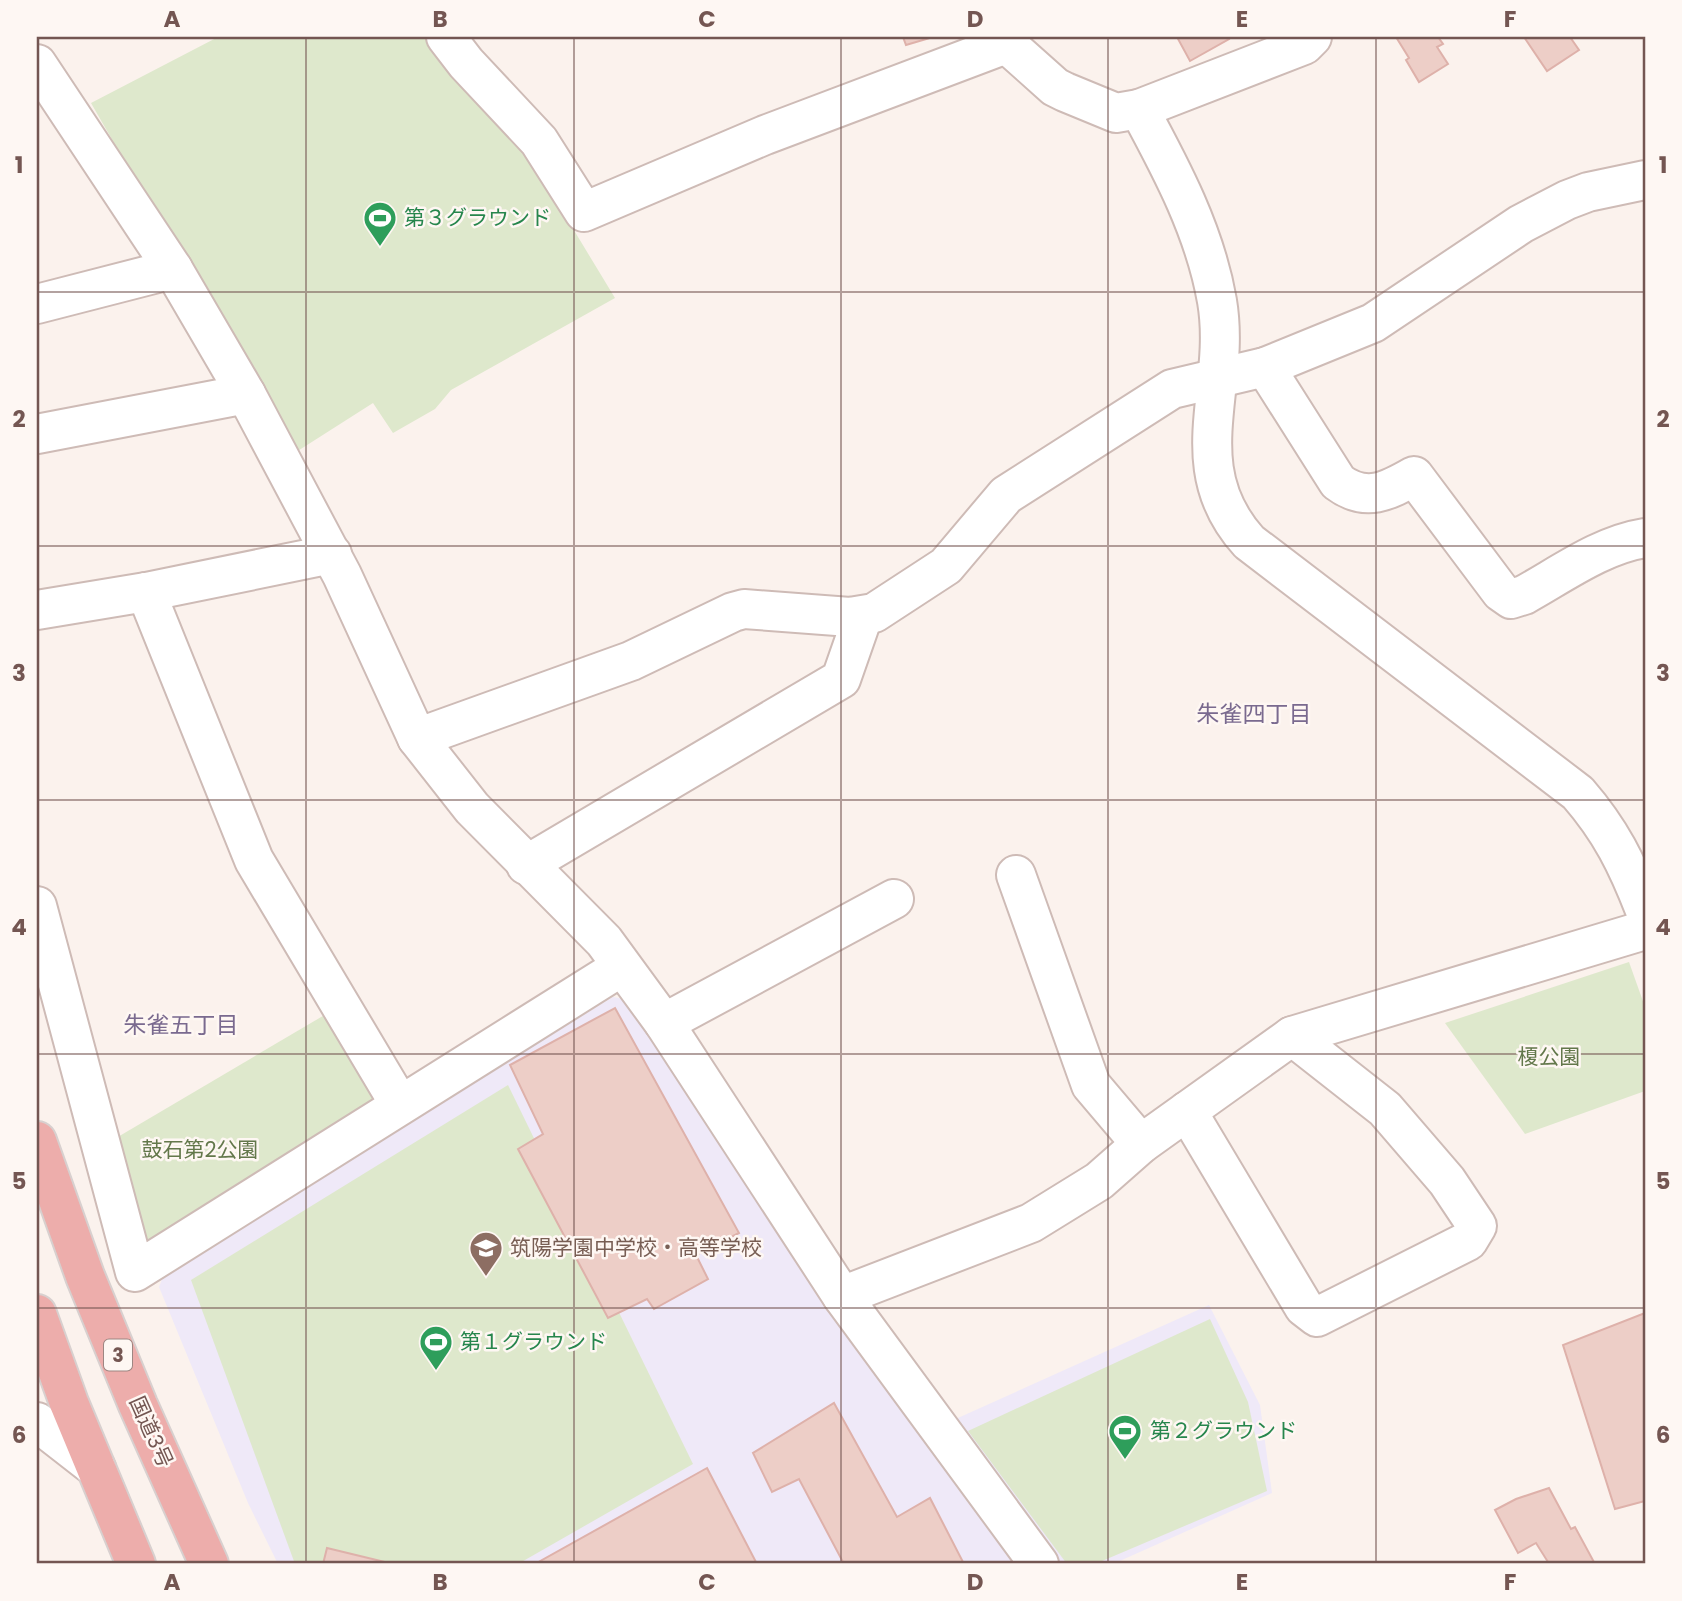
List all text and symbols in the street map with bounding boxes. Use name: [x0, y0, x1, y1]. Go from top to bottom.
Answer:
text: A: [164, 3, 181, 35]
text: B: [432, 3, 448, 35]
text: C: [698, 3, 716, 35]
text: D: [967, 3, 983, 35]
text: E: [1236, 3, 1248, 35]
text: F: [1504, 3, 1516, 35]
text: 1: [15, 149, 23, 181]
text: 1: [1659, 149, 1667, 181]
sports icon: 第３グラウンド: [361, 199, 399, 248]
place label: 第３グラウンド: [404, 203, 551, 232]
text: 2: [12, 403, 26, 435]
text: 2: [1656, 403, 1670, 435]
text: 3: [12, 657, 26, 689]
text: 3: [1656, 657, 1670, 689]
district label: 朱雀四丁目: [1197, 698, 1312, 730]
text: 4: [11, 911, 27, 943]
text: 4: [1655, 911, 1671, 943]
district label: 朱雀五丁目: [124, 1009, 239, 1041]
park label: 榎公園: [1518, 1042, 1581, 1071]
park label: 鼓石第2公園: [141, 1135, 259, 1164]
text: 5: [12, 1165, 26, 1197]
text: 5: [1656, 1165, 1670, 1197]
school or university icon: 筑陽学園中学校・高等学校: [467, 1229, 505, 1278]
place label: 筑陽学園中学校・高等学校: [510, 1233, 762, 1262]
sports icon: 第１グラウンド: [417, 1323, 455, 1372]
place label: 第１グラウンド: [460, 1327, 607, 1356]
road number: 3: [104, 1340, 132, 1371]
street label: 国道3号: [123, 1391, 180, 1472]
sports icon: 第２グラウンド: [1106, 1412, 1144, 1461]
place label: 第２グラウンド: [1150, 1416, 1297, 1445]
text: 6: [12, 1419, 26, 1451]
text: 6: [1656, 1419, 1670, 1451]
text: A: [164, 1566, 181, 1598]
text: B: [432, 1566, 448, 1598]
text: C: [698, 1566, 716, 1598]
text: D: [967, 1566, 983, 1598]
text: E: [1236, 1566, 1248, 1598]
text: F: [1504, 1566, 1516, 1598]

